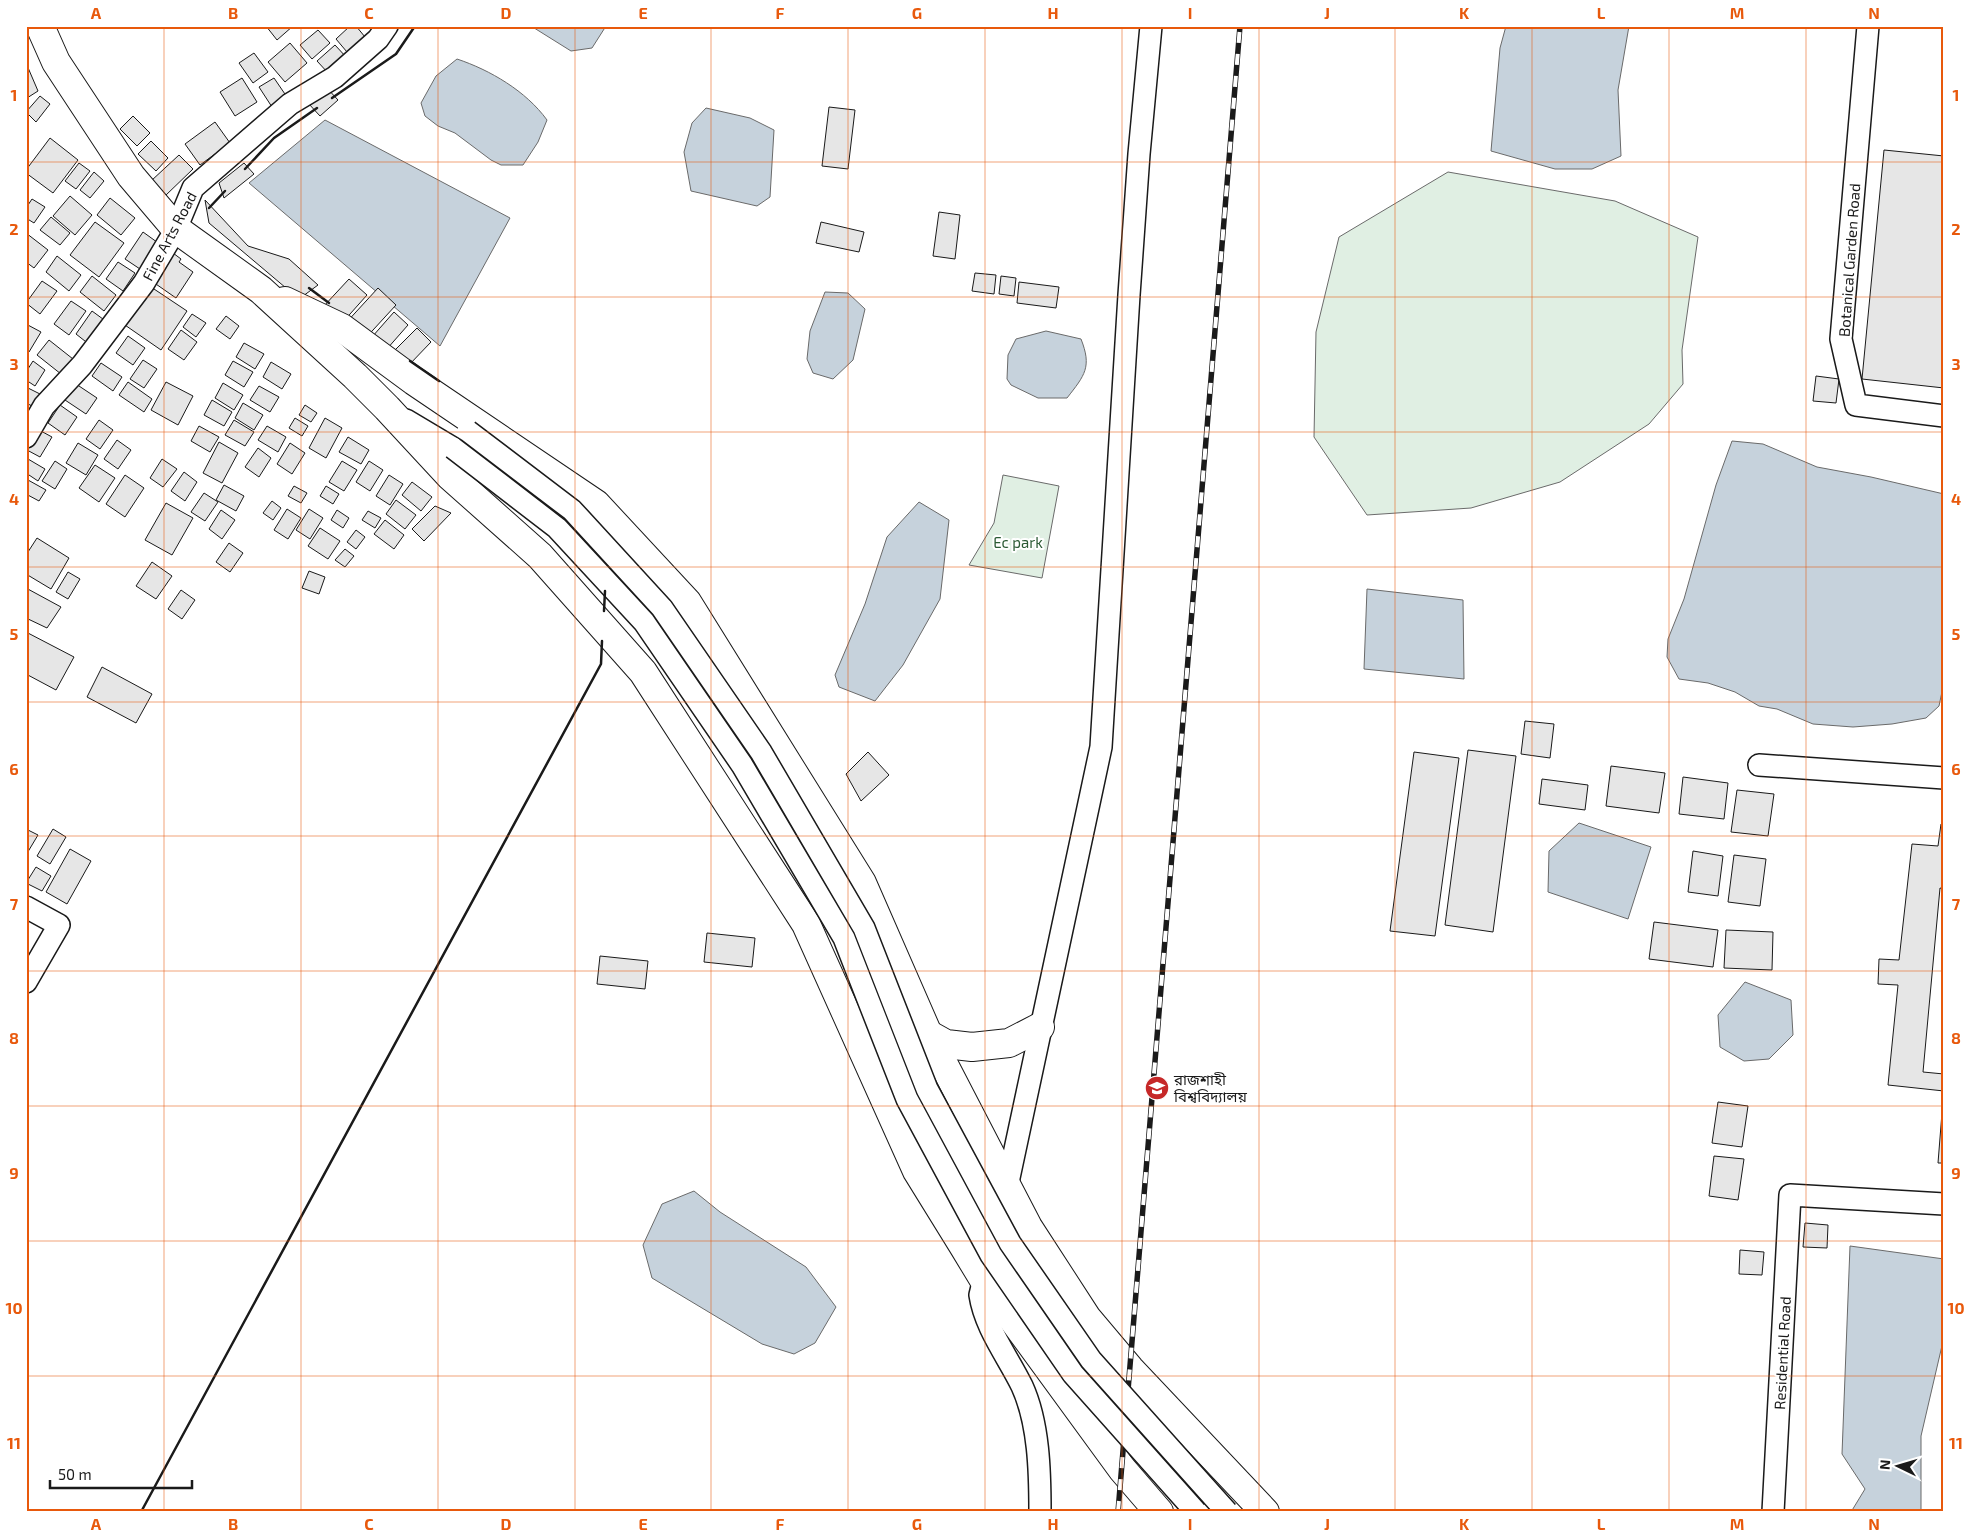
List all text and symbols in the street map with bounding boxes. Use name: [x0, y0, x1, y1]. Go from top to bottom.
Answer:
text: A: [91, 3, 102, 22]
text: B: [228, 3, 238, 22]
text: C: [364, 3, 374, 22]
text: D: [501, 3, 512, 22]
text: E: [638, 3, 648, 22]
text: F: [776, 3, 785, 22]
text: G: [912, 3, 922, 22]
text: H: [1047, 3, 1059, 22]
text: I: [1188, 3, 1192, 22]
text: J: [1324, 3, 1330, 22]
text: K: [1459, 3, 1470, 22]
text: L: [1597, 3, 1606, 22]
text: M: [1730, 3, 1744, 22]
text: N: [1868, 3, 1880, 22]
text: 1: [11, 85, 17, 104]
text: 1: [1953, 85, 1959, 104]
street label: Botanical Garden Road: [1835, 183, 1863, 337]
street label: Fine Arts Road: [138, 188, 200, 284]
text: 2: [9, 219, 19, 238]
text: 2: [1951, 219, 1961, 238]
text: 3: [9, 354, 19, 373]
text: 3: [1951, 354, 1961, 373]
text: 4: [9, 489, 19, 508]
text: 4: [1951, 489, 1961, 508]
park label: Ec park: [993, 533, 1043, 551]
text: 5: [10, 624, 19, 643]
text: 5: [1952, 624, 1961, 643]
text: 6: [9, 759, 19, 778]
text: 6: [1951, 759, 1961, 778]
text: 7: [10, 894, 19, 913]
text: 7: [1952, 894, 1961, 913]
text: 8: [9, 1028, 19, 1047]
text: 8: [1951, 1028, 1961, 1047]
place label: রাজশাহী বিশ্ববিদ্যালয়: [1173, 1070, 1247, 1105]
school or university icon: রাজশাহী বিশ্ববিদ্যালয়: [1144, 1075, 1170, 1101]
text: 9: [9, 1163, 19, 1182]
text: 9: [1951, 1163, 1961, 1182]
street label: Residential Road: [1770, 1296, 1794, 1410]
text: 10: [5, 1298, 23, 1317]
text: 10: [1947, 1298, 1965, 1317]
text: 11: [7, 1433, 21, 1452]
text: 11: [1949, 1433, 1963, 1452]
north arrow: [1872, 1440, 1922, 1490]
scale bar: [50, 1458, 192, 1490]
text: N: [1876, 1459, 1893, 1471]
text: 50 m: [58, 1465, 92, 1483]
text: A: [91, 1514, 102, 1533]
text: B: [228, 1514, 238, 1533]
text: C: [364, 1514, 374, 1533]
text: D: [501, 1514, 512, 1533]
text: E: [638, 1514, 648, 1533]
text: F: [776, 1514, 785, 1533]
text: G: [912, 1514, 922, 1533]
text: H: [1047, 1514, 1059, 1533]
text: I: [1188, 1514, 1192, 1533]
text: J: [1324, 1514, 1330, 1533]
text: K: [1459, 1514, 1470, 1533]
text: L: [1597, 1514, 1606, 1533]
text: M: [1730, 1514, 1744, 1533]
text: N: [1868, 1514, 1880, 1533]

